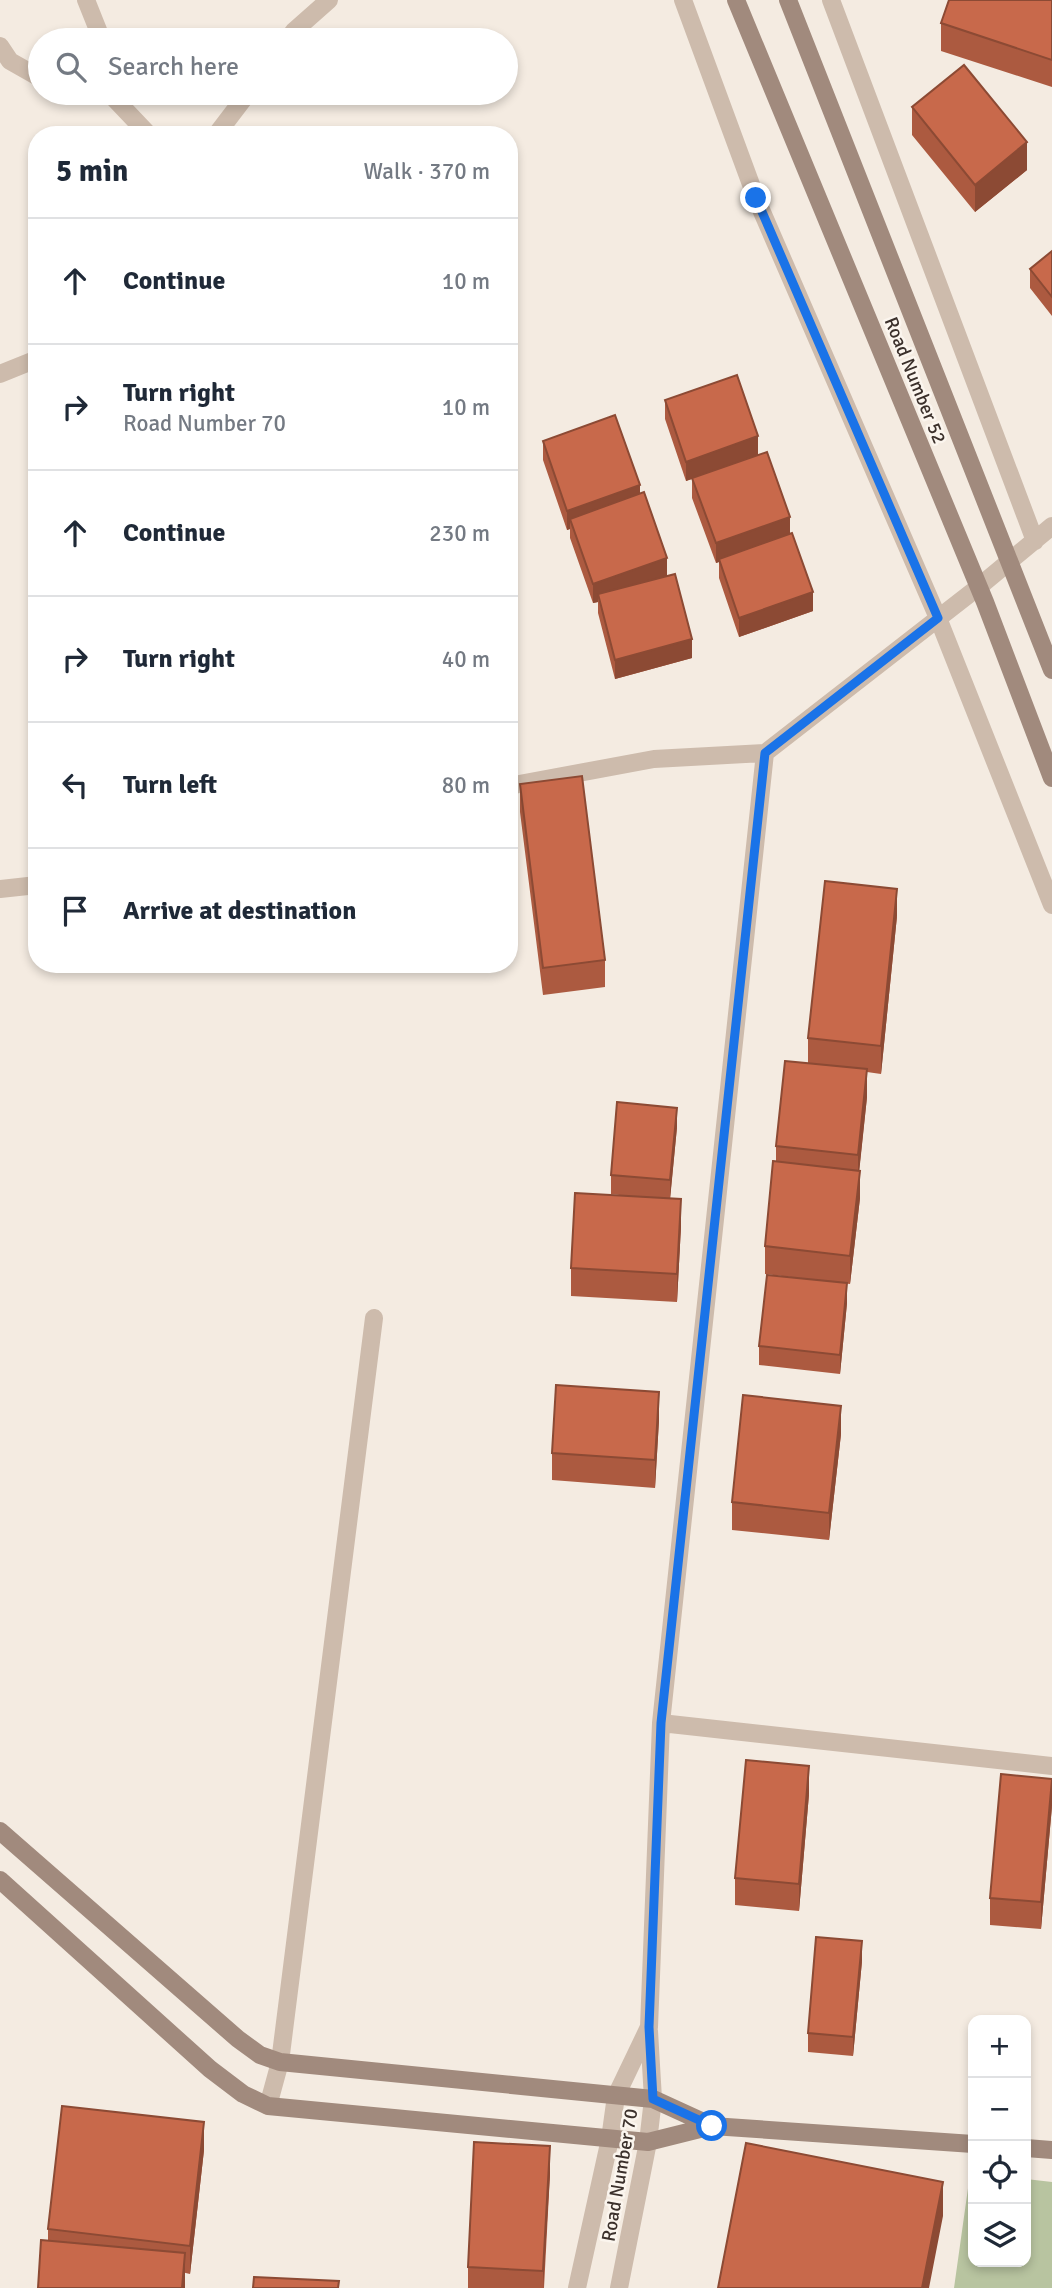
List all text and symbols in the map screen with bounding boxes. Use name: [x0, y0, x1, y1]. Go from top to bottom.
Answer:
search box: [28, 28, 518, 105]
icon: search: [52, 48, 90, 86]
text: Search here: [108, 51, 239, 83]
text: 5 min: [56, 153, 128, 190]
text: Walk · 370 m: [364, 157, 490, 186]
route end: [740, 182, 771, 213]
icon: ahead: [56, 262, 94, 300]
text: Continue: [123, 265, 225, 297]
text: 10 m: [442, 267, 490, 296]
street label: Road Number 52: [879, 314, 951, 447]
text: Turn right: [123, 377, 235, 409]
icon: right: [56, 388, 94, 426]
text: 10 m: [442, 393, 490, 422]
text: Road Number 70: [123, 409, 286, 438]
icon: ahead: [56, 514, 94, 552]
text: Continue: [123, 517, 225, 549]
text: 230 m: [429, 519, 490, 548]
icon: right: [56, 640, 94, 678]
text: Turn right: [123, 643, 235, 675]
text: 40 m: [442, 645, 490, 674]
icon: left: [56, 766, 94, 804]
text: Turn left: [123, 769, 217, 801]
text: 80 m: [442, 771, 490, 800]
icon: arrive: [56, 892, 94, 930]
text: Arrive at destination: [123, 895, 356, 927]
map controls: [968, 2015, 1031, 2267]
button: +: [968, 2015, 1031, 2078]
button: −: [968, 2078, 1031, 2141]
street label: Road Number 70: [596, 2107, 643, 2244]
route start: [696, 2110, 727, 2141]
button: locate: [968, 2141, 1031, 2204]
button: layers: [968, 2204, 1031, 2267]

